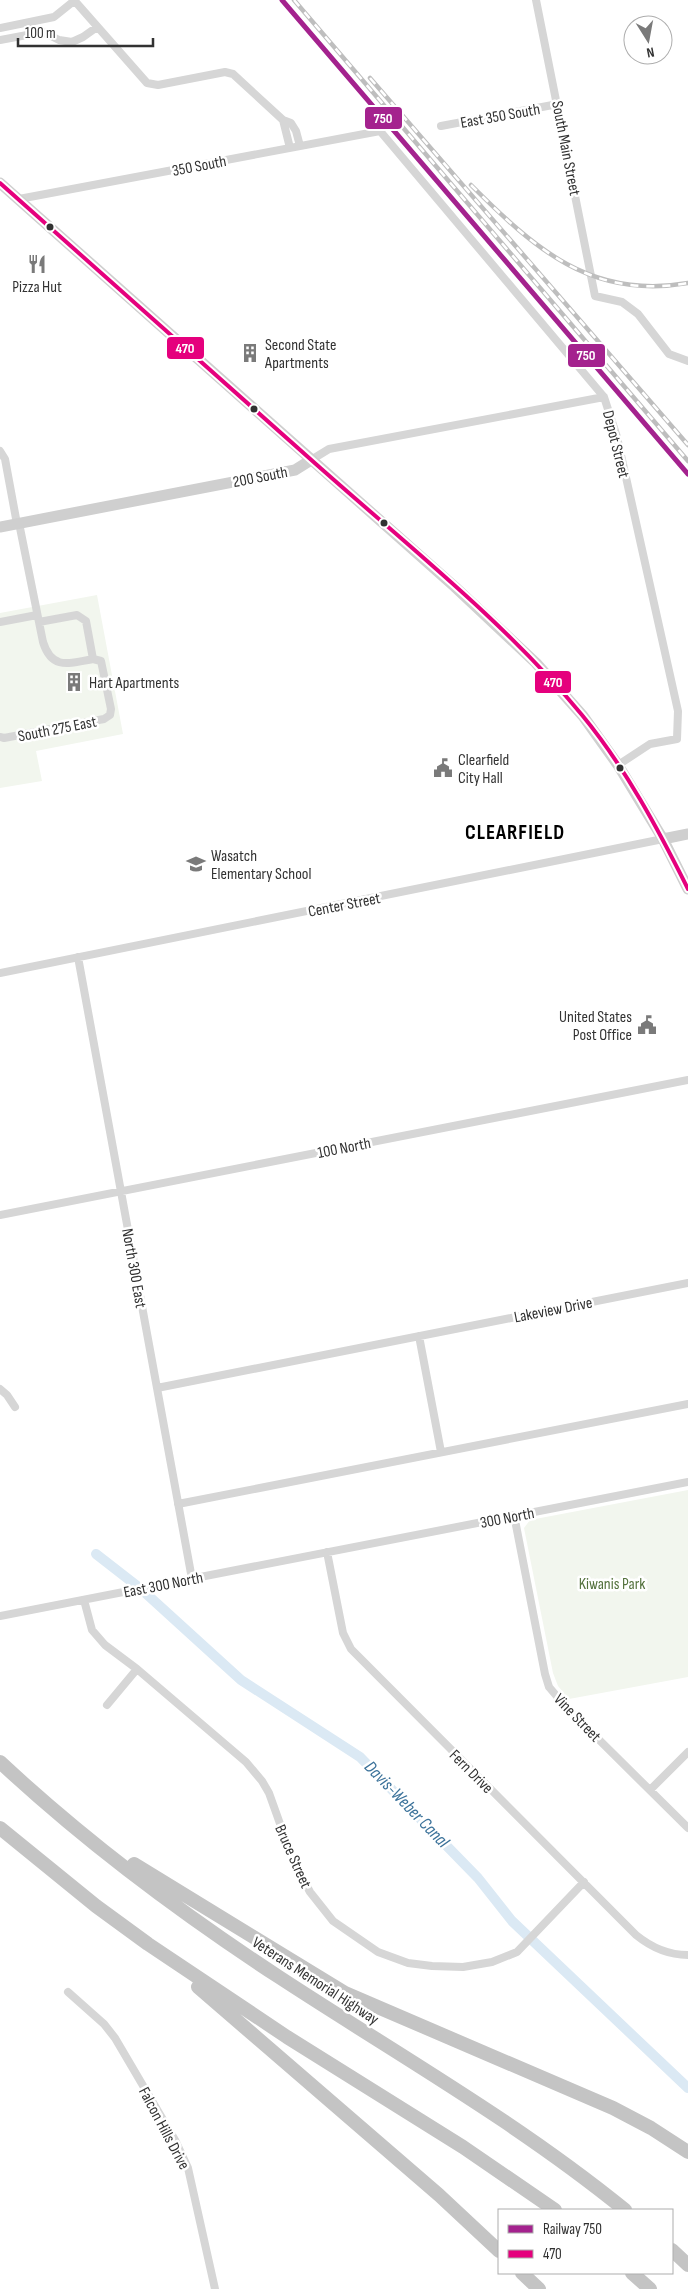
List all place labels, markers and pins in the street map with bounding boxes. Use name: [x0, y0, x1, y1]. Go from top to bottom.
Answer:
unlabelled marker: [45, 222, 55, 232]
restaurant icon: Pizza Hut: [26, 253, 48, 275]
place label: Pizza Hut: [12, 278, 62, 297]
place label: Second State Apartments: [264, 336, 336, 373]
building icon: Second State Apartments: [239, 342, 261, 364]
unlabelled marker: [249, 404, 259, 414]
unlabelled marker: [379, 518, 389, 528]
building icon: Hart Apartments: [63, 671, 85, 693]
place label: Hart Apartments: [89, 674, 180, 693]
place label: Clearfield City Hall: [458, 751, 509, 788]
public building icon: Clearfield City Hall: [432, 757, 454, 779]
unlabelled marker: [615, 763, 625, 773]
place label: Wasatch Elementary School: [211, 847, 311, 884]
school or university icon: Wasatch Elementary School: [185, 853, 207, 875]
place label: United States Post Office: [559, 1008, 632, 1045]
public building icon: United States Post Office: [636, 1014, 658, 1036]

